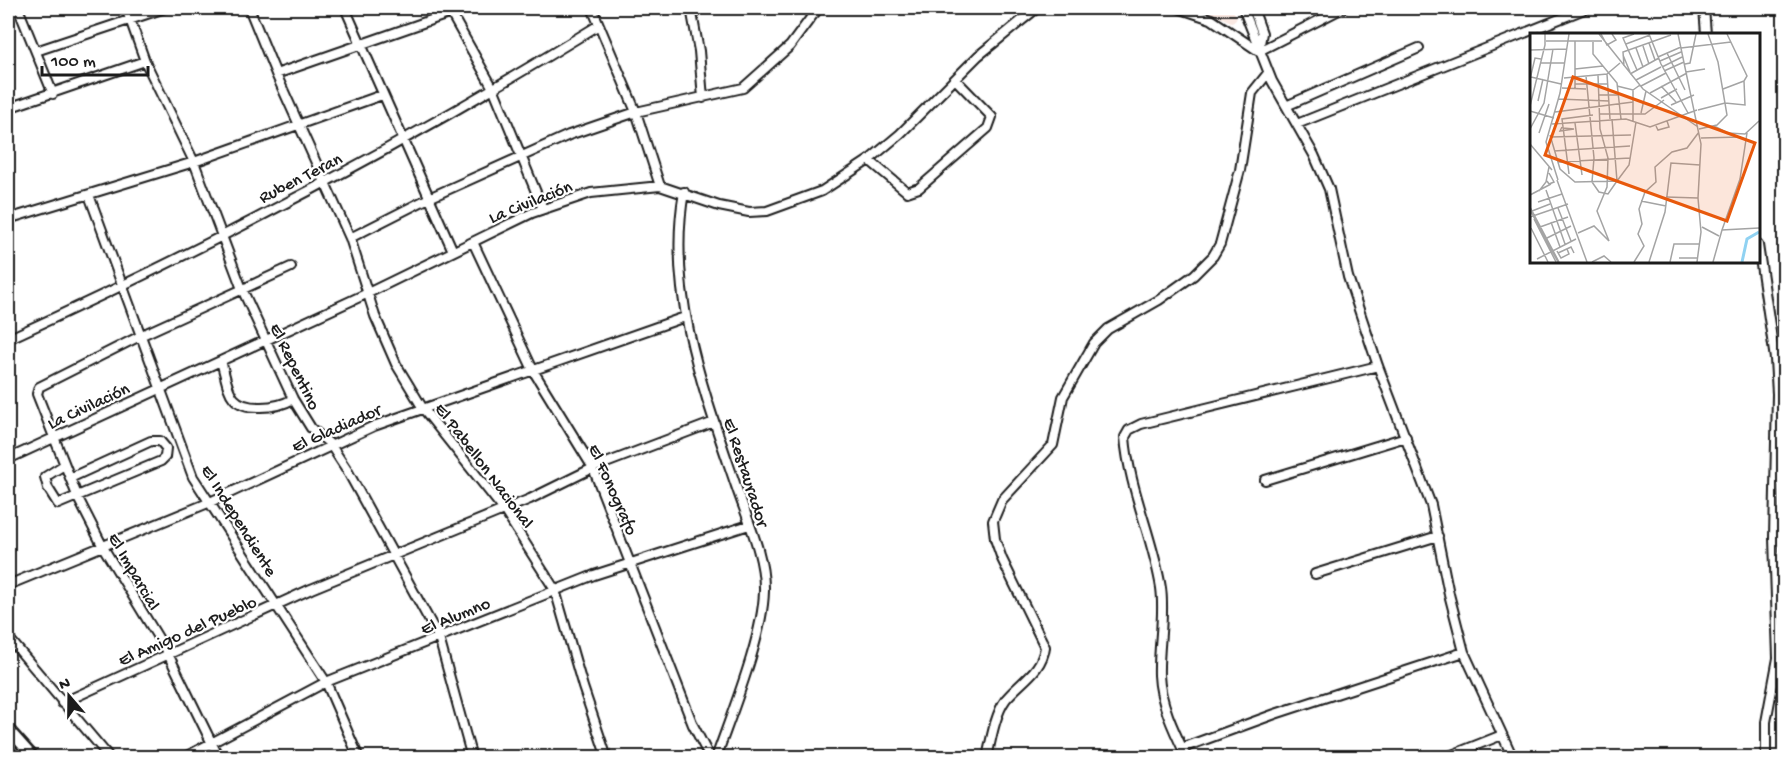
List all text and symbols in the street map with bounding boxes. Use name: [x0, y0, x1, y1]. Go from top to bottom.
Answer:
inset map: [1530, 33, 1759, 262]
scale bar: [42, 39, 148, 77]
text: 100 m: [50, 52, 96, 73]
street label: Ruben Teran: [256, 149, 347, 209]
street label: La Civilación: [486, 177, 576, 230]
street label: El Repentino: [264, 320, 324, 414]
street label: La Civilación: [45, 379, 134, 435]
street label: El Gladiador: [289, 400, 386, 458]
street label: El Pabellon Nacional: [429, 400, 537, 533]
street label: El Restaurador: [717, 416, 773, 531]
street label: El Fonografo: [582, 441, 641, 539]
street label: El Independiente: [195, 462, 281, 582]
street label: El Imparcial: [102, 530, 163, 615]
street label: El Amigo del Pueblo: [116, 592, 260, 672]
street label: El Alumno: [418, 594, 494, 641]
north arrow: [39, 666, 99, 726]
text: N: [57, 674, 74, 696]

